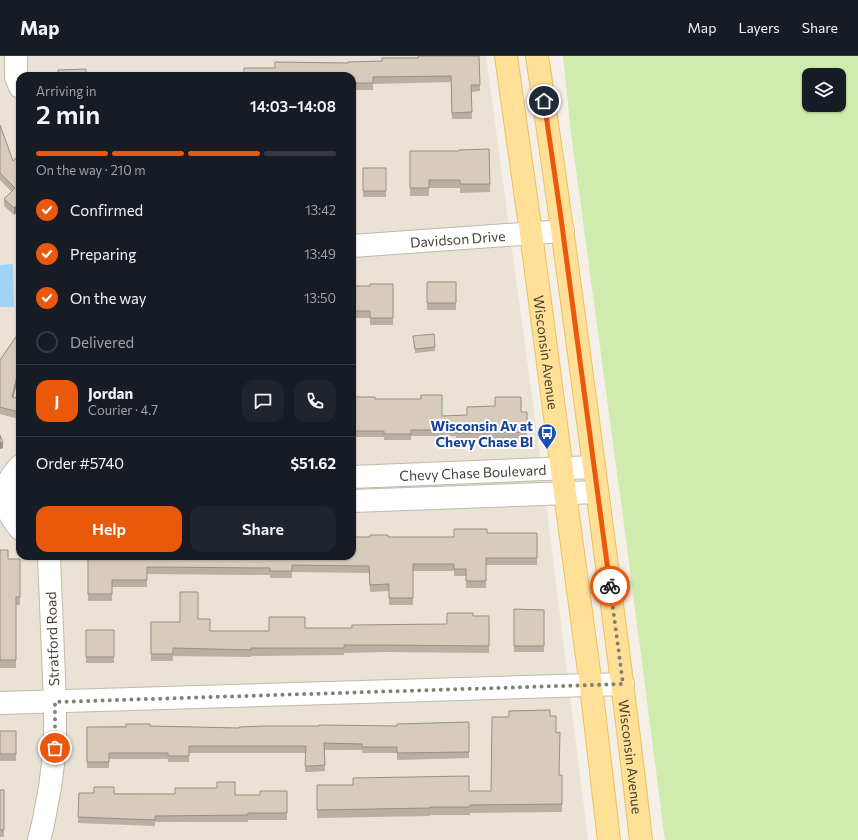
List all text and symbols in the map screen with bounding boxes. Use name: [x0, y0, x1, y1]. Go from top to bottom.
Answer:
text: Map: [20, 16, 59, 39]
text: Map: [688, 19, 716, 36]
text: Layers: [738, 19, 780, 36]
text: Share: [802, 19, 838, 36]
map controls: [802, 68, 846, 112]
button: layers: [802, 68, 846, 112]
text: Arriving in: [36, 83, 96, 99]
pin: [527, 84, 561, 118]
icon: home: [533, 90, 555, 112]
text: 14:03–14:08: [250, 97, 336, 115]
text: 2 min: [36, 98, 100, 129]
text: On the way · 210 m: [36, 162, 145, 178]
icon: check: [36, 199, 58, 221]
text: Confirmed: [70, 201, 143, 219]
text: 13:42: [305, 202, 336, 218]
street label: Davidson Drive: [409, 227, 506, 250]
icon: check: [36, 243, 58, 265]
text: Preparing: [70, 245, 136, 263]
text: 13:49: [304, 246, 336, 262]
icon: check: [36, 287, 58, 309]
text: On the way: [70, 289, 147, 307]
text: 13:50: [304, 290, 336, 306]
street label: Wisconsin Avenue: [531, 294, 562, 410]
text: Delivered: [70, 333, 134, 351]
button: chat: [242, 380, 284, 422]
button: phone: [294, 380, 336, 422]
text: Jordan: [88, 384, 133, 402]
text: J: [55, 392, 59, 410]
text: Courier · 4.7: [88, 402, 158, 418]
place label: Wisconsin Av at Chevy Chase Bl: [431, 417, 533, 450]
bus stop icon: Wisconsin Av at Chevy Chase Bl: [536, 422, 558, 450]
text: Order #5740: [36, 454, 124, 472]
text: $51.62: [290, 454, 336, 472]
street label: Chevy Chase Boulevard: [399, 460, 547, 484]
button: Help: [36, 506, 182, 552]
button: Share: [190, 506, 336, 552]
courier: [590, 566, 630, 606]
icon: bike: [599, 575, 621, 597]
street label: Stratford Road: [42, 591, 62, 687]
street label: Wisconsin Avenue: [616, 699, 646, 815]
pin: [38, 731, 72, 765]
icon: bag: [44, 737, 66, 759]

